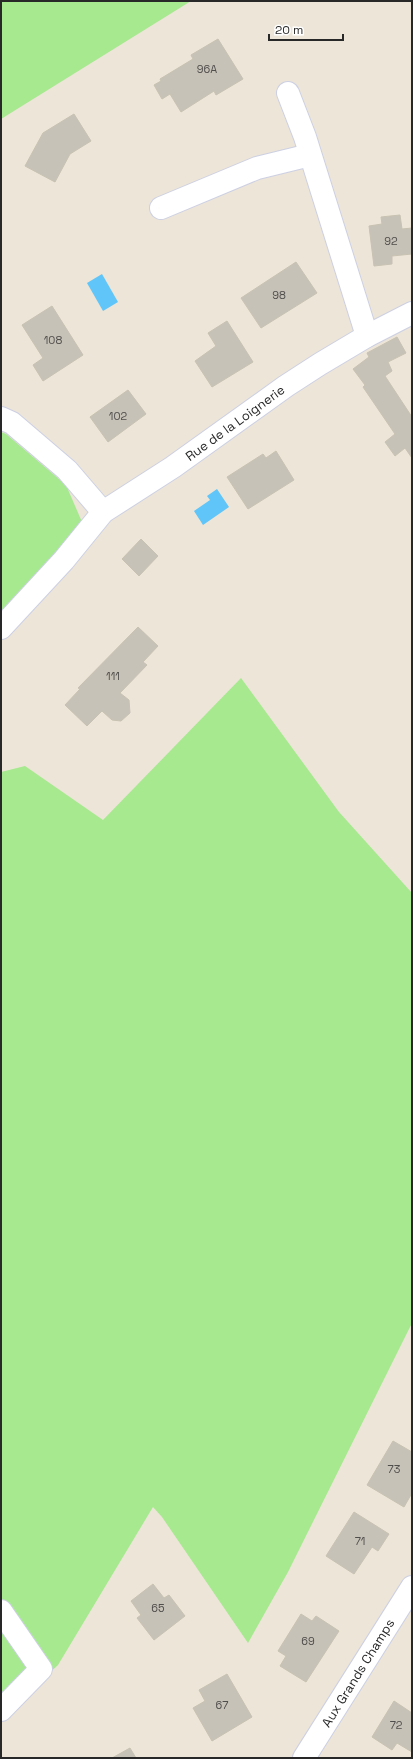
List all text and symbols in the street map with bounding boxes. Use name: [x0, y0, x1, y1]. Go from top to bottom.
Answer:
scale bar: [269, 16, 343, 42]
text: 20 m: [275, 22, 303, 38]
house number: 96A: [197, 62, 217, 76]
house number: 92: [384, 234, 398, 248]
house number: 98: [272, 288, 286, 302]
house number: 108: [44, 333, 62, 347]
street label: Rue de la Loignerie: [182, 381, 288, 465]
house number: 102: [109, 409, 128, 423]
house number: 111: [106, 669, 120, 683]
house number: 73: [388, 1462, 401, 1476]
house number: 71: [355, 1534, 365, 1548]
house number: 65: [151, 1601, 165, 1615]
street label: Aux Grands Champs: [318, 1616, 398, 1730]
house number: 69: [301, 1634, 315, 1648]
house number: 67: [216, 1698, 228, 1712]
house number: 72: [390, 1718, 403, 1732]

